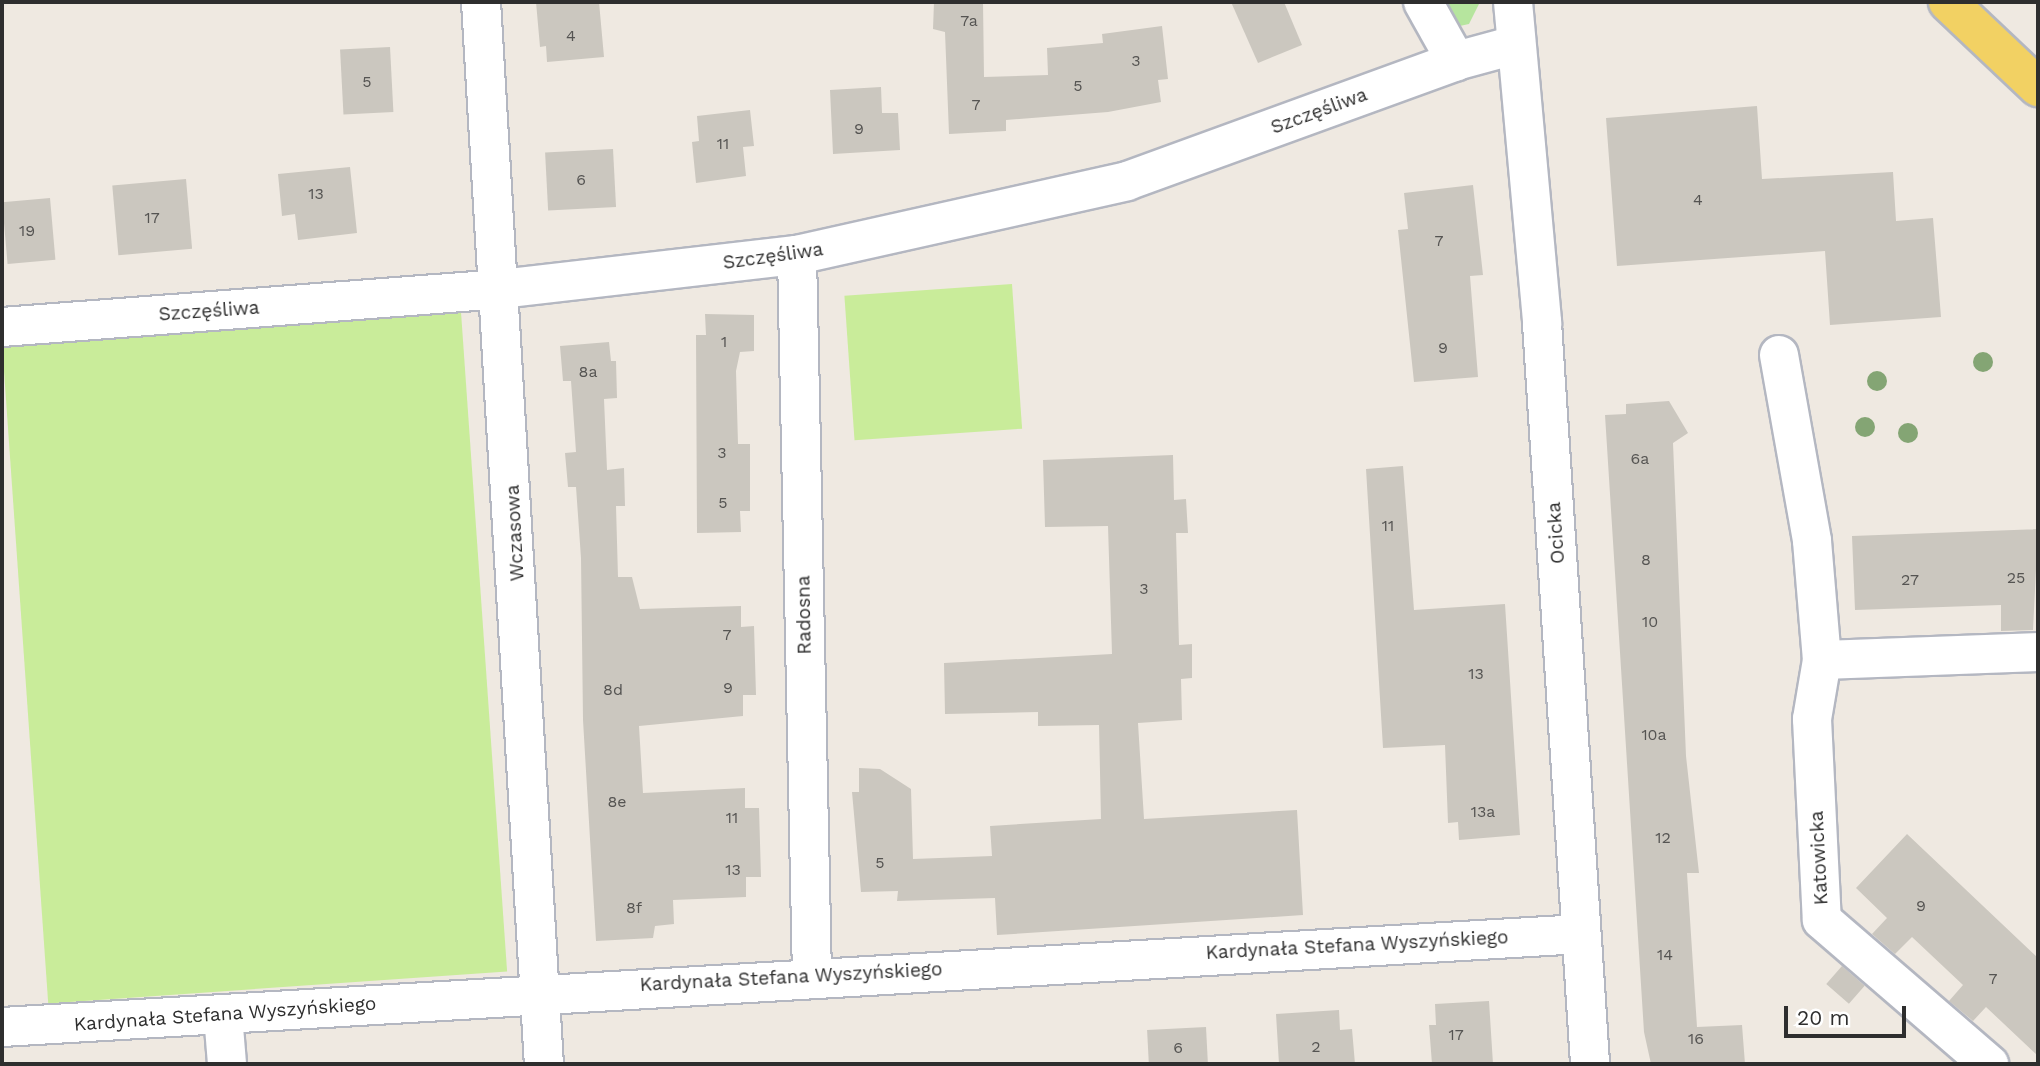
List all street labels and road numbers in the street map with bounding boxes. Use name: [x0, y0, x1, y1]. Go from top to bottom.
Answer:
street label: Szczęśliwa: [1268, 83, 1370, 139]
street label: Szczęśliwa: [721, 238, 825, 274]
street label: Szczęśliwa: [158, 296, 260, 326]
street label: Wczasowa: [501, 484, 529, 582]
street label: Ocicka: [1542, 501, 1570, 565]
street label: Radosna: [792, 575, 816, 655]
street label: Katowicka: [1805, 810, 1833, 906]
street label: Kardynała Stefana Wyszyńskiego: [1204, 926, 1510, 964]
street label: Kardynała Stefana Wyszyńskiego: [638, 958, 944, 996]
street label: Kardynała Stefana Wyszyńskiego: [72, 992, 378, 1036]

